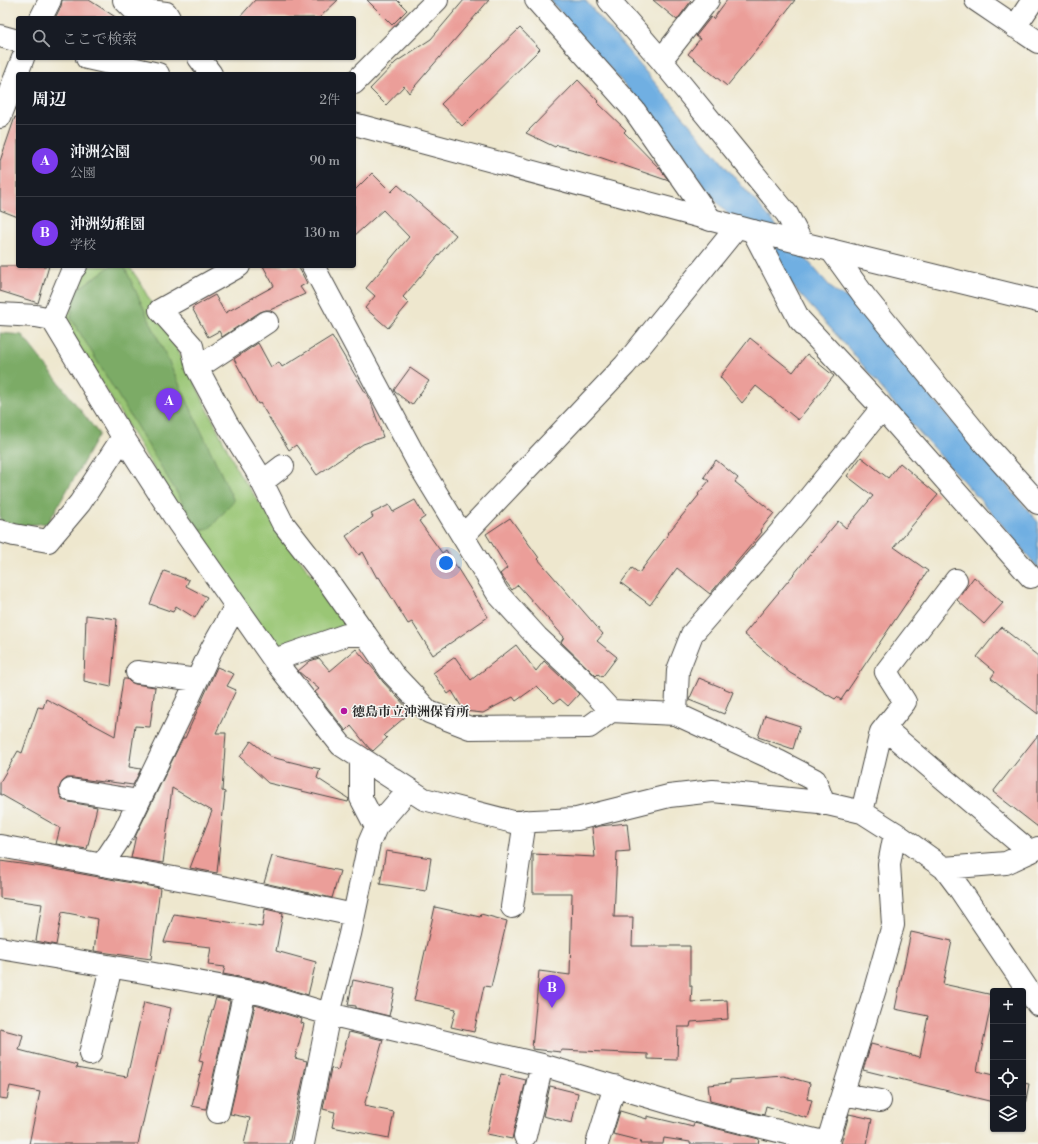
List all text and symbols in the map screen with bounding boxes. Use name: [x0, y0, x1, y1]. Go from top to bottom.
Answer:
search box: [16, 16, 356, 60]
icon: search: [30, 27, 52, 49]
text: ここで検索: [62, 30, 137, 49]
text: 周辺: [32, 89, 66, 111]
text: 2件: [320, 92, 340, 108]
text: 沖洲公園: [70, 143, 130, 162]
text: A: [40, 153, 50, 169]
text: 90 m: [309, 153, 340, 169]
text: 公園: [70, 165, 96, 181]
text: 沖洲幼稚園: [70, 215, 145, 234]
text: B: [40, 225, 50, 241]
text: 130 m: [305, 225, 340, 241]
text: 学校: [70, 237, 96, 253]
pin: A: [156, 388, 182, 421]
your location: [436, 553, 456, 573]
place label: 徳島市立沖洲保育所: [352, 704, 469, 720]
marker: 徳島市立沖洲保育所: [339, 706, 349, 716]
pin: B: [539, 975, 565, 1008]
map controls: [990, 988, 1026, 1132]
button: +: [990, 988, 1026, 1024]
button: −: [990, 1024, 1026, 1060]
button: locate: [990, 1060, 1026, 1096]
button: layers: [990, 1096, 1026, 1132]

